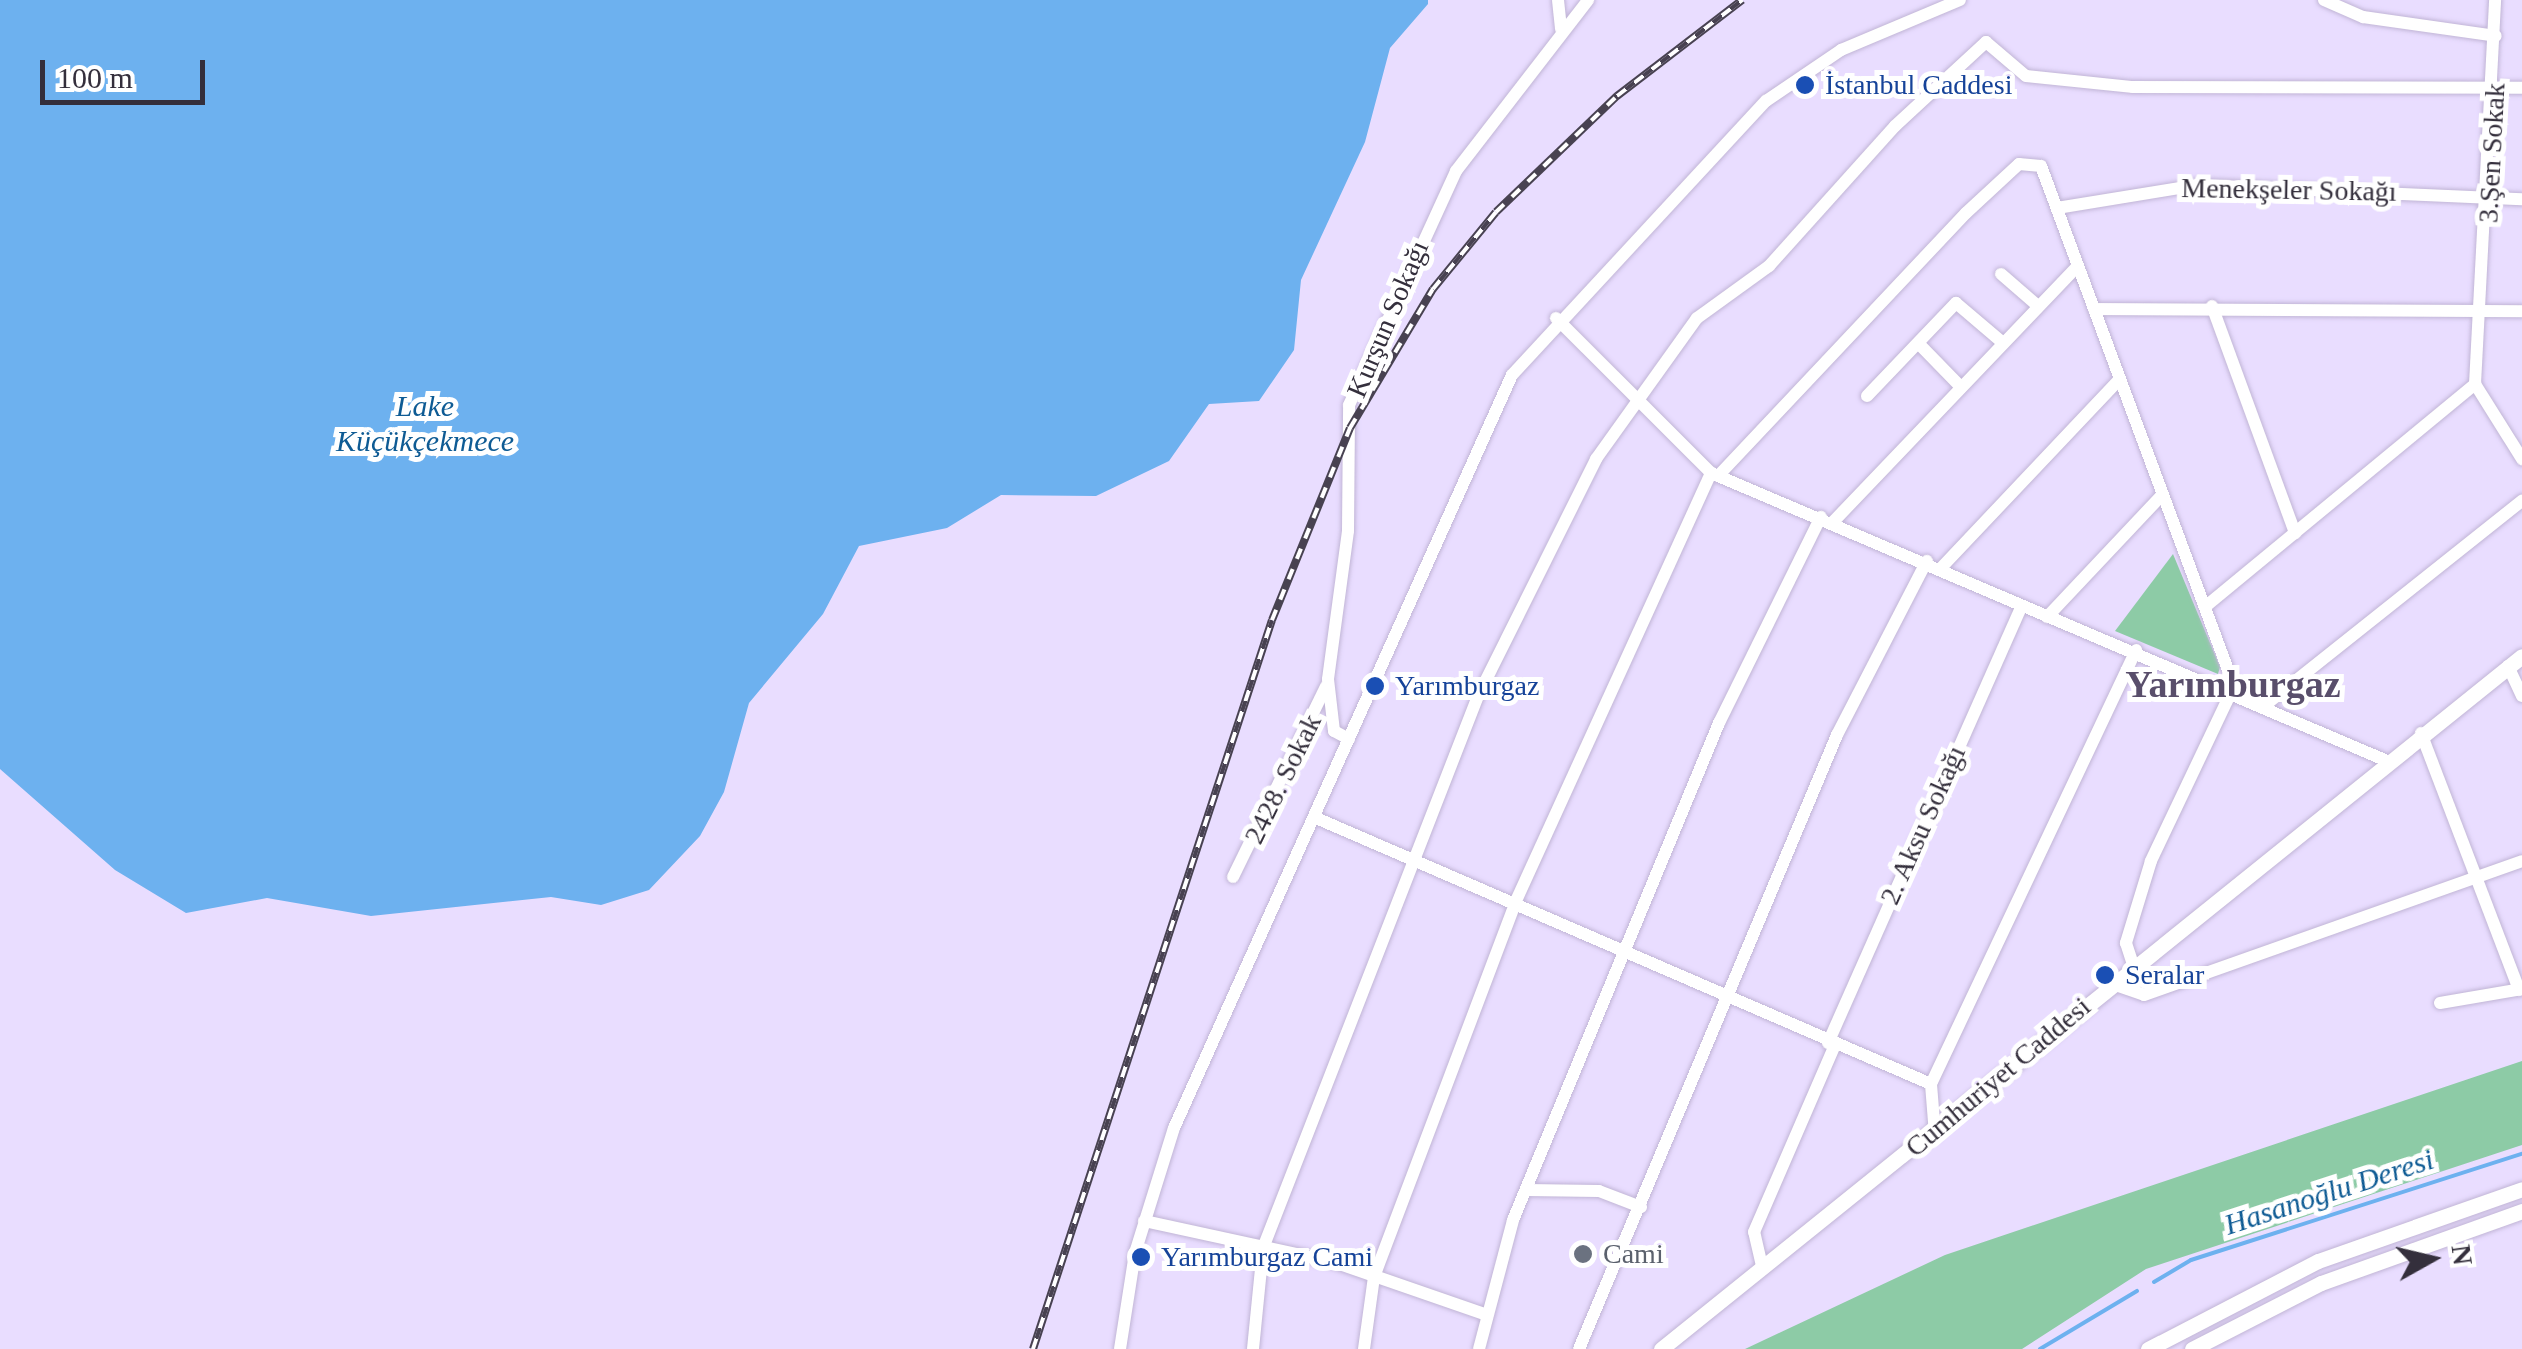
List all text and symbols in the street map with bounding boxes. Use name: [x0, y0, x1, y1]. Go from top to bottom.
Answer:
scale bar: [45, 40, 210, 102]
text: 100 m: [57, 61, 133, 94]
place label: İstanbul Caddesi: [1825, 68, 2012, 102]
marker: İstanbul Caddesi: [1794, 74, 1816, 96]
street label: 3.Şen Sokak: [2472, 82, 2512, 224]
street label: Menekşeler Sokağı: [2181, 171, 2397, 209]
street label: Kurşun Sokağı: [1340, 235, 1436, 403]
water label: Lake Küçükçekmece: [336, 388, 514, 458]
district label: Yarımburgaz: [2125, 662, 2341, 708]
place label: Yarımburgaz: [1395, 669, 1539, 703]
marker: Yarımburgaz: [1364, 675, 1386, 697]
street label: 2428. Sokak: [1237, 709, 1329, 849]
street label: 2. Aksu Sokağı: [1873, 740, 1973, 910]
place label: Seralar: [2125, 958, 2204, 992]
marker: Seralar: [2094, 964, 2116, 986]
street label: Cumhuriyet Caddesi: [1899, 990, 2097, 1164]
water label: Hasanoğlu Deresi: [2220, 1141, 2438, 1243]
north arrow: [2382, 1209, 2482, 1309]
place label: Cami: [1603, 1237, 1664, 1271]
place label: Yarımburgaz Cami: [1161, 1240, 1373, 1274]
marker: Cami: [1572, 1243, 1594, 1265]
text: N: [2445, 1243, 2479, 1267]
marker: Yarımburgaz Cami: [1130, 1246, 1152, 1268]

